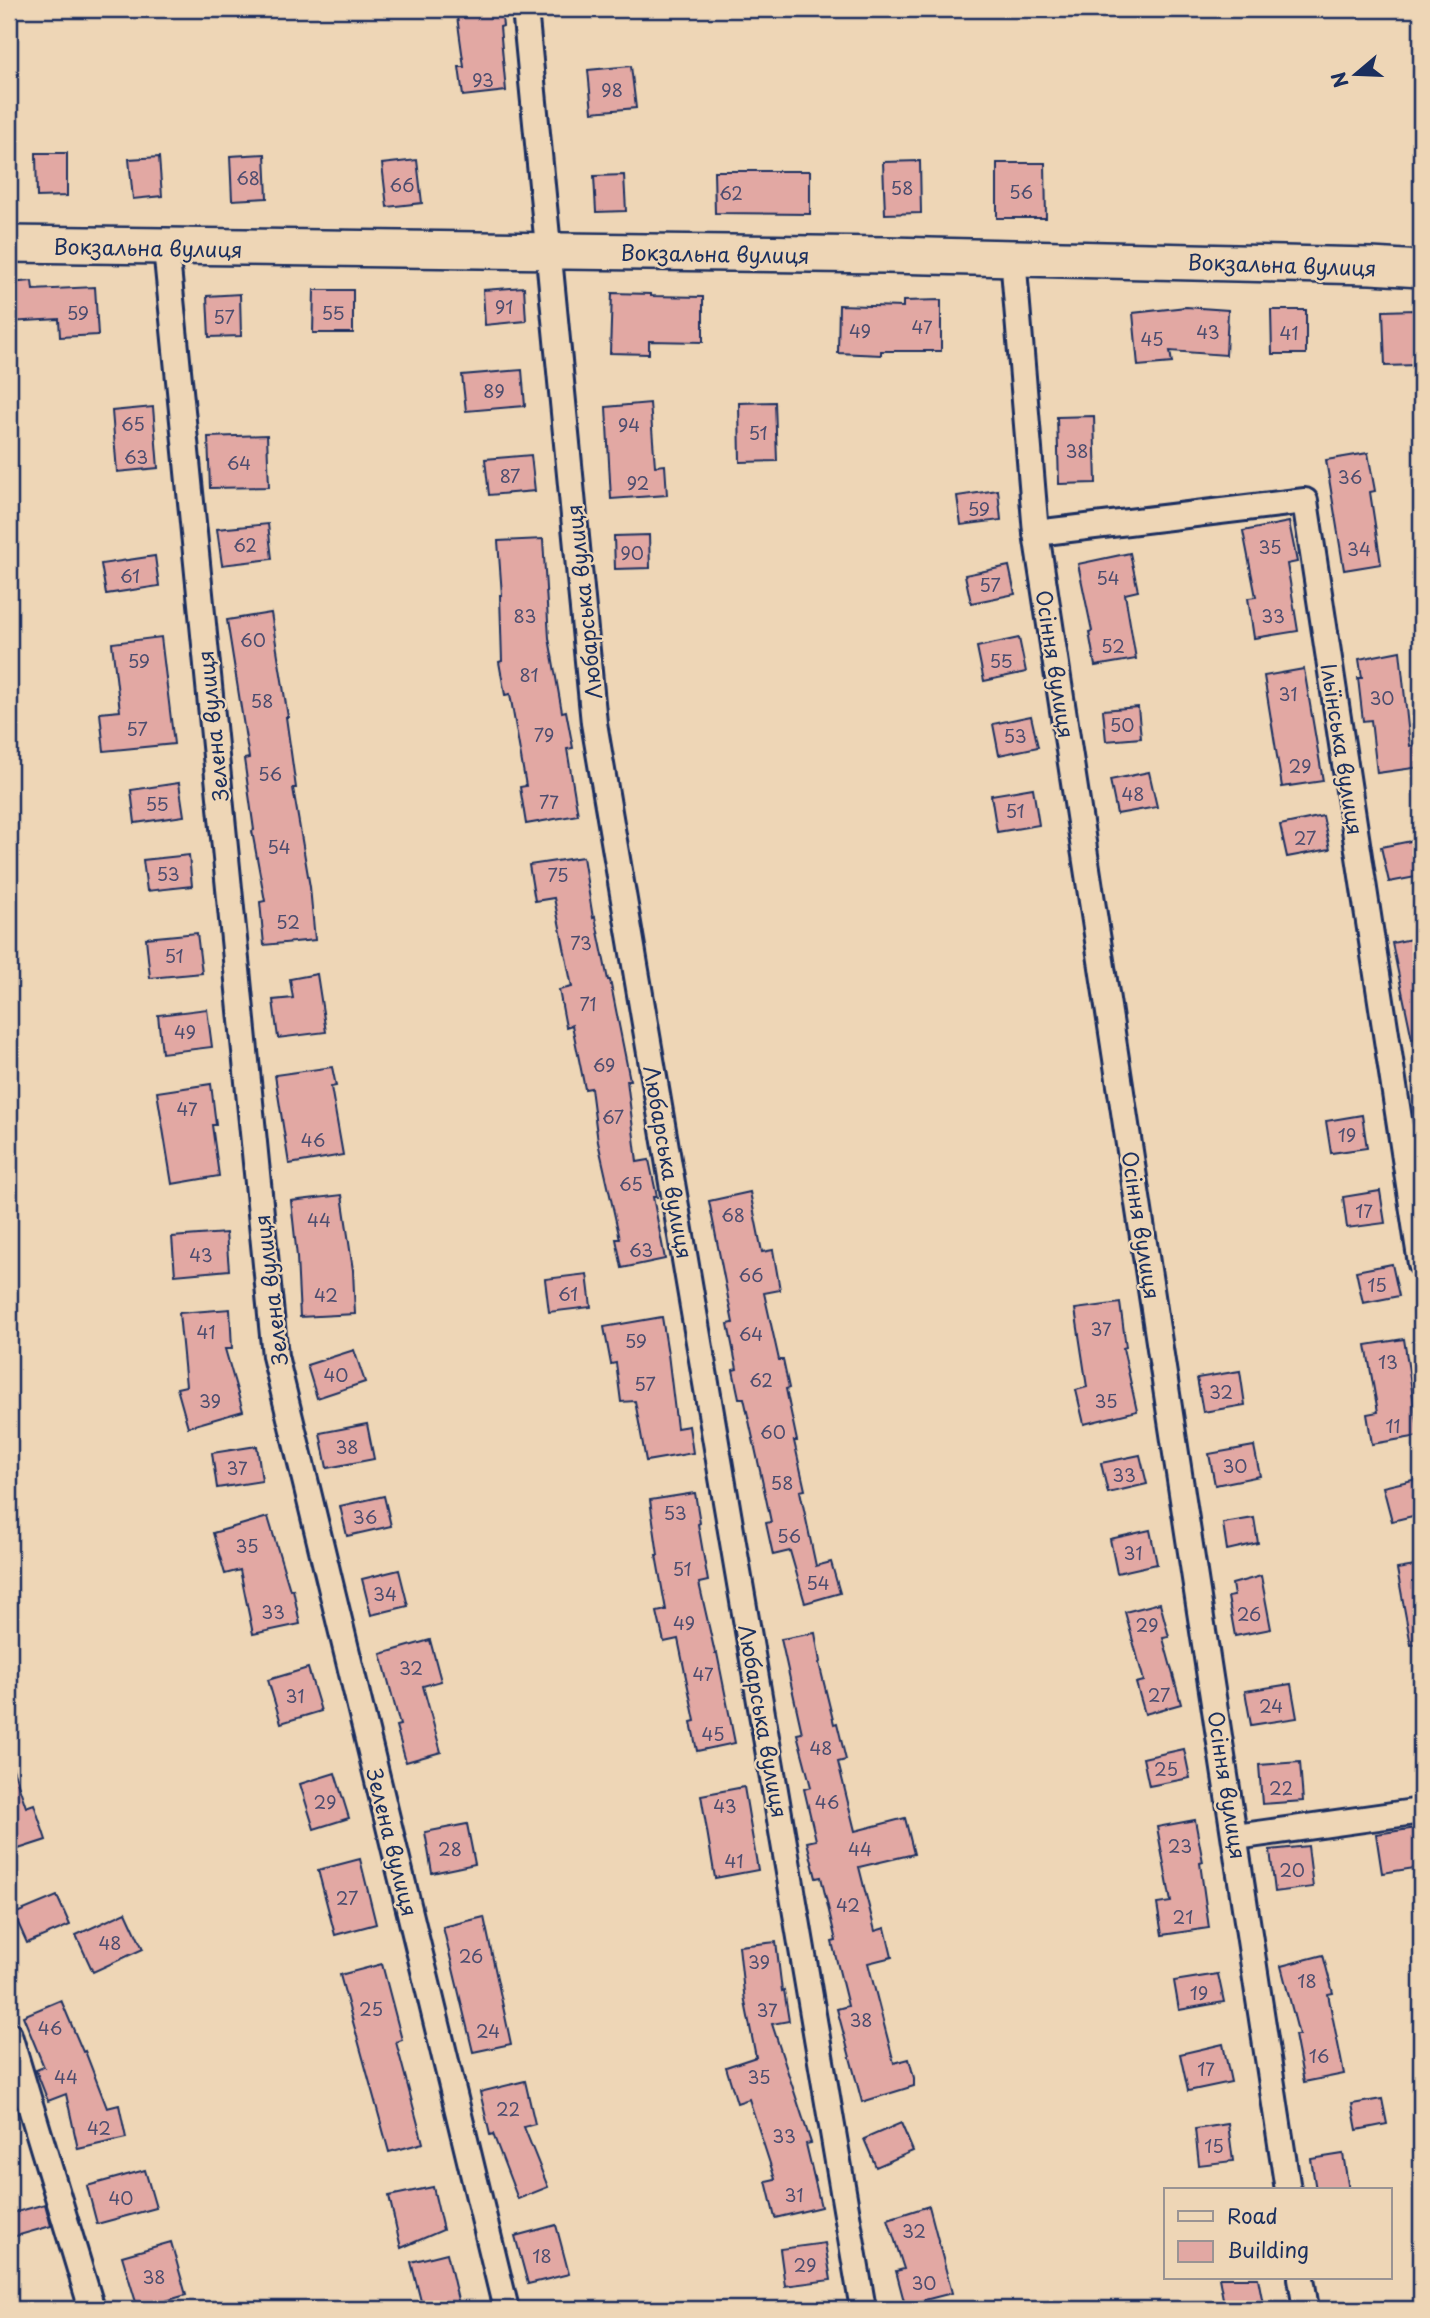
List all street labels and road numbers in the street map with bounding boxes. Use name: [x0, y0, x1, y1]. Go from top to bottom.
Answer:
street label: Вокзальна вулиця: [53, 229, 243, 265]
street label: Вокзальна вулиця: [620, 235, 810, 271]
street label: Вокзальна вулиця: [1187, 245, 1377, 283]
street label: Любарська вулиця: [557, 503, 609, 701]
street label: Осіння вулиця: [1028, 588, 1084, 740]
street label: Зелена вулиця: [188, 649, 236, 803]
street label: Ільїнська вулиця: [1314, 661, 1372, 837]
street label: Любарська вулиця: [636, 1063, 702, 1261]
street label: Осіння вулиця: [1114, 1149, 1170, 1301]
street label: Зелена вулиця: [245, 1213, 295, 1367]
street label: Любарська вулиця: [731, 1622, 797, 1820]
street label: Осіння вулиця: [1200, 1709, 1256, 1861]
street label: Зелена вулиця: [359, 1765, 427, 1919]

